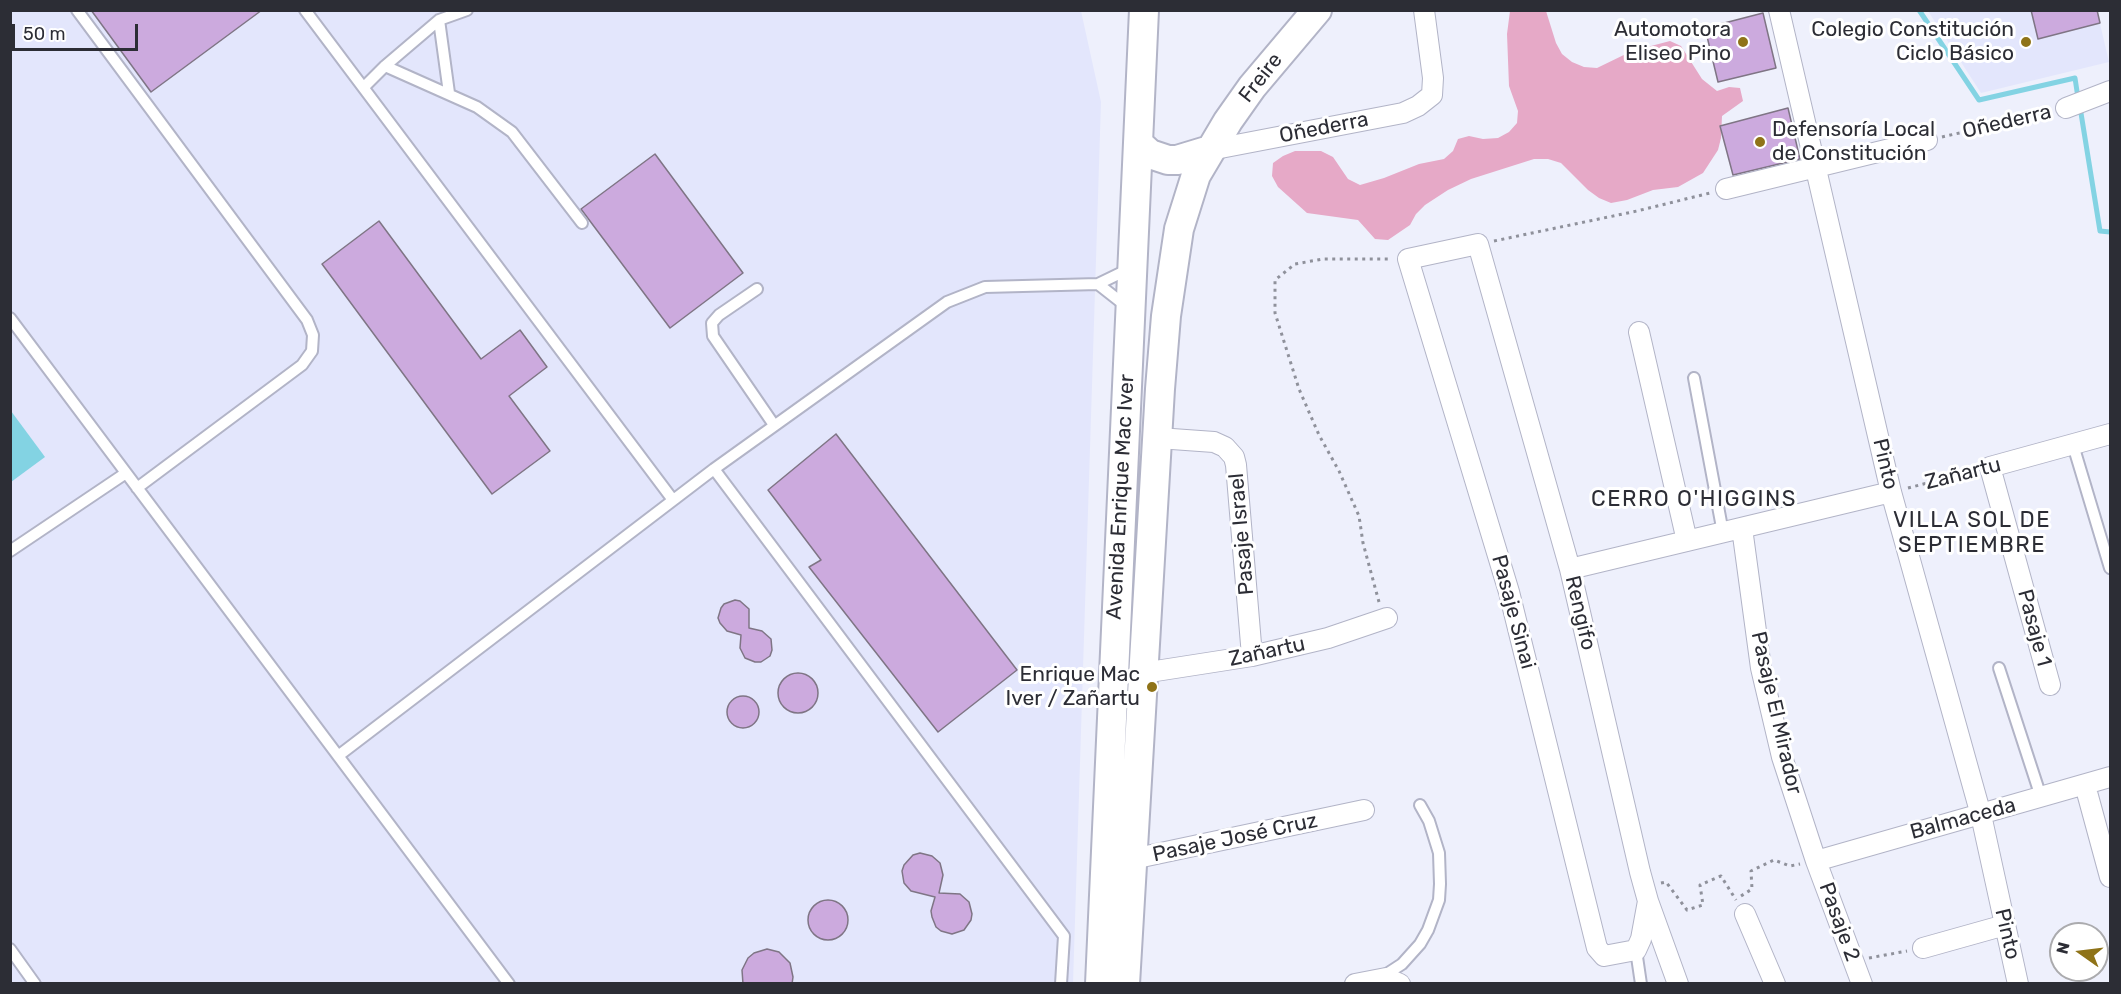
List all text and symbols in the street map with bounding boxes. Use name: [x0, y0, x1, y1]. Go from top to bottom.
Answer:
scale bar: [15, 12, 141, 50]
place label: Automotora Eliseo Pino: [1614, 17, 1731, 67]
place label: Colegio Constitución Ciclo Básico: [1811, 17, 2014, 67]
text: 50 m: [23, 23, 66, 45]
marker: Automotora Eliseo Pino: [1736, 35, 1750, 49]
marker: Colegio Constitución Ciclo Básico: [2019, 35, 2033, 49]
street label: Freire: [1234, 48, 1288, 108]
street label: Oñederra: [1960, 100, 2054, 144]
street label: Oñederra: [1277, 107, 1371, 149]
place label: Defensoría Local de Constitución: [1772, 117, 1935, 167]
marker: Defensoría Local de Constitución: [1753, 135, 1767, 149]
street label: Avenida Enrique Mac Iver: [1102, 374, 1140, 620]
street label: Pinto: [1867, 436, 1903, 492]
street label: Zañartu: [1922, 452, 2004, 496]
street label: Pasaje Israel: [1224, 472, 1260, 596]
district label: CERRO O'HIGGINS: [1591, 487, 1797, 513]
district label: VILLA SOL DE SEPTIEMBRE: [1893, 508, 2051, 560]
street label: Pasaje Sinai: [1486, 552, 1540, 672]
street label: Rengifo: [1559, 573, 1601, 653]
street label: Pasaje 1: [2012, 587, 2056, 669]
street label: Pasaje El Mirador: [1745, 629, 1807, 797]
street label: Zañartu: [1227, 632, 1307, 672]
place label: Enrique Mac Iver / Zañartu: [1006, 662, 1140, 712]
marker: Enrique Mac Iver / Zañartu: [1145, 680, 1159, 694]
street label: Balmaceda: [1907, 793, 2019, 845]
street label: Pasaje José Cruz: [1150, 808, 1320, 868]
street label: Pasaje 2: [1813, 879, 1865, 965]
street label: Pinto: [1989, 906, 2025, 962]
north arrow: [2049, 922, 2109, 982]
text: N: [2052, 940, 2074, 956]

